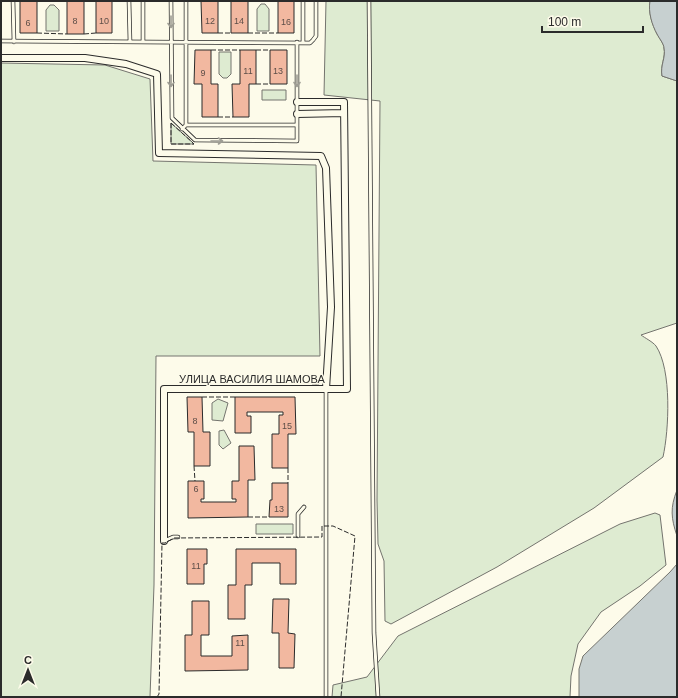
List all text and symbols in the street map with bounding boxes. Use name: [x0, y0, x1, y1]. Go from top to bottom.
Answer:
scale bar: [542, 8, 643, 34]
one-way arrow: [167, 15, 175, 28]
text: 100 m: [548, 15, 581, 29]
house number: 8: [72, 16, 78, 26]
house number: 10: [99, 16, 109, 26]
house number: 12: [205, 16, 215, 26]
house number: 14: [234, 16, 244, 26]
house number: 16: [281, 17, 291, 27]
house number: 6: [25, 18, 31, 28]
house number: 11: [243, 66, 253, 76]
house number: 13: [273, 66, 283, 76]
house number: 9: [200, 68, 206, 78]
one-way arrow: [167, 74, 175, 87]
one-way arrow: [293, 74, 301, 87]
one-way arrow: [210, 137, 223, 145]
street label: УЛИЦА ВАСИЛИЯ ШАМОВА: [179, 373, 326, 385]
house number: 8: [192, 416, 198, 426]
house number: 15: [282, 421, 292, 431]
house number: 6: [193, 484, 199, 494]
house number: 13: [274, 504, 284, 514]
house number: 11: [191, 561, 201, 571]
house number: 11: [235, 638, 245, 648]
north arrow: [8, 650, 48, 690]
text: С: [24, 654, 32, 666]

